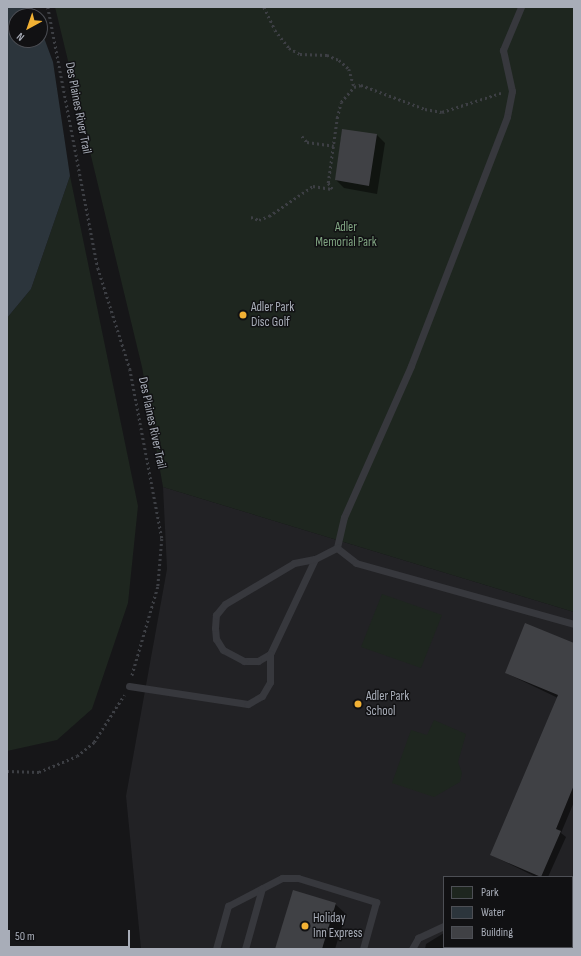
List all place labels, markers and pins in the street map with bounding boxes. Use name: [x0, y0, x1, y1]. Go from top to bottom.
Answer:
place label: Adler Park Disc Golf: [251, 300, 294, 331]
marker: Adler Park Disc Golf: [238, 310, 248, 320]
place label: Adler Park School: [366, 689, 409, 720]
marker: Adler Park School: [353, 699, 363, 709]
place label: Holiday Inn Express: [313, 911, 362, 942]
marker: Holiday Inn Express: [300, 921, 310, 931]

